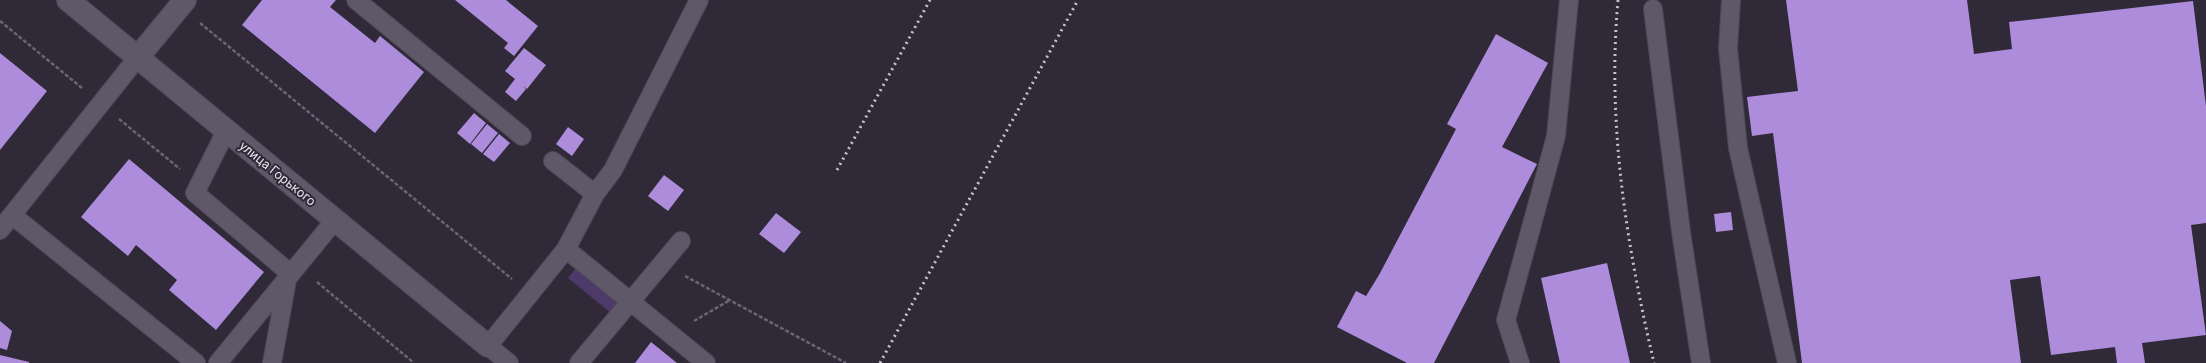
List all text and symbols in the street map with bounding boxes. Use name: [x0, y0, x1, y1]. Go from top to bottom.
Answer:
street label: улица Горького: [237, 138, 319, 209]

